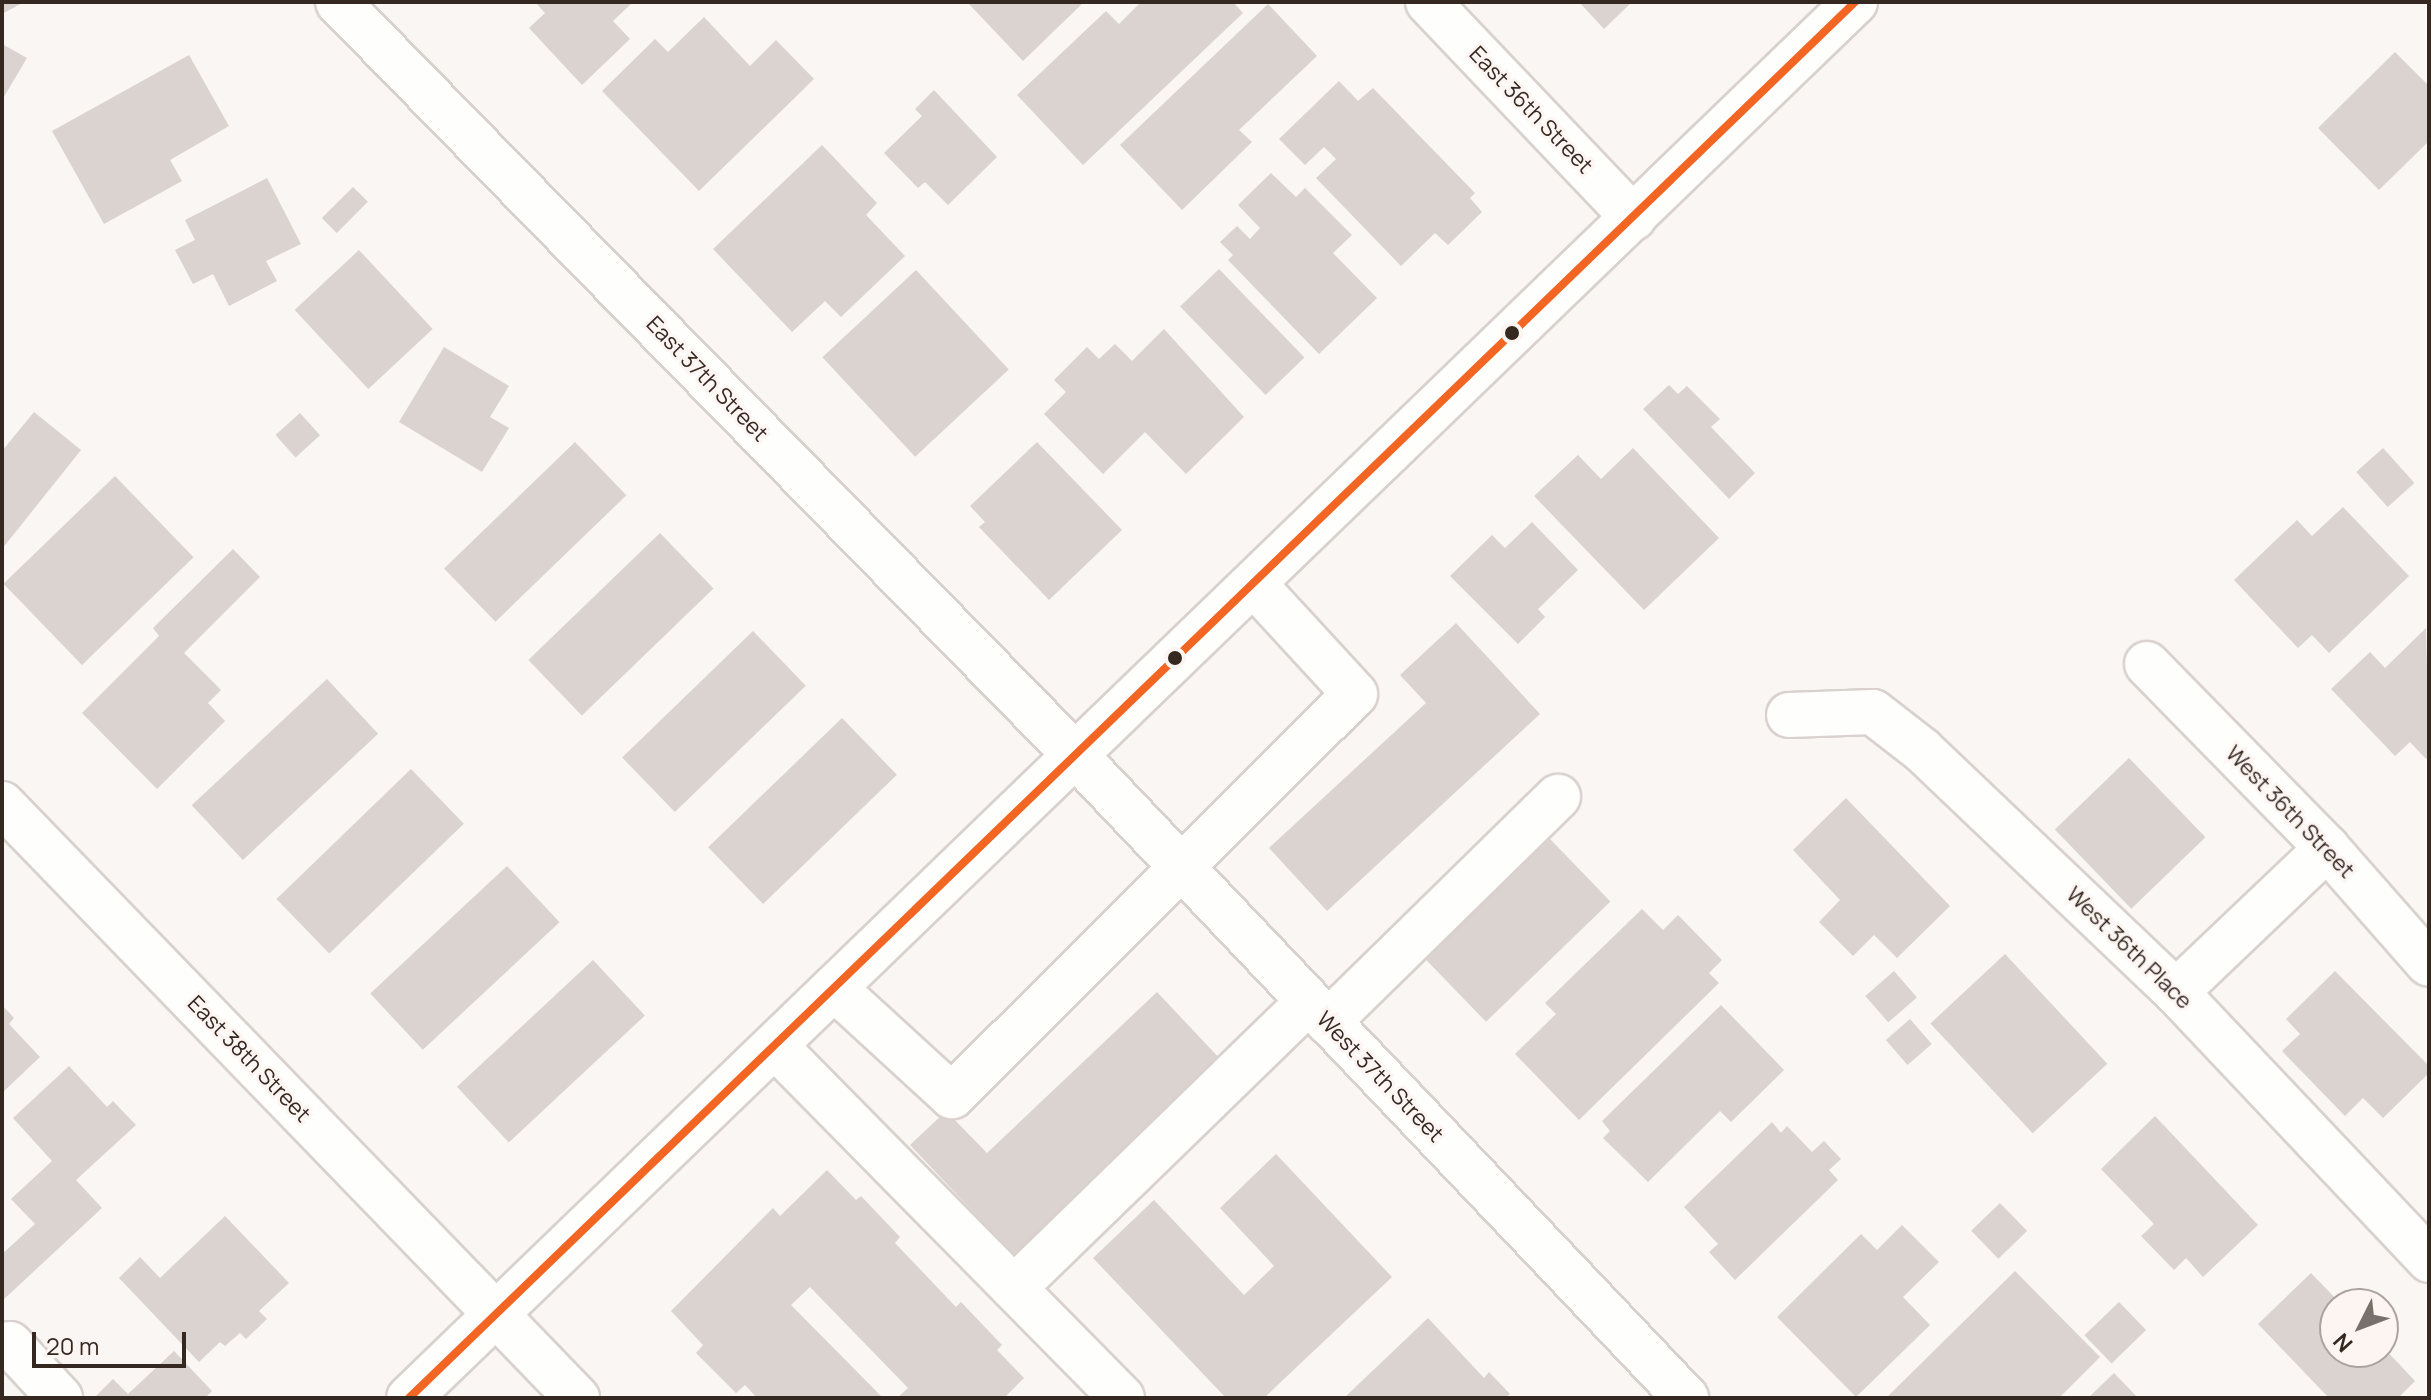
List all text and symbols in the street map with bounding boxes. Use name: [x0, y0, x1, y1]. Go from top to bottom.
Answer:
street label: East 36th Street: [1464, 41, 1598, 179]
street label: East 37th Street: [641, 311, 773, 447]
unlabelled marker: [1504, 325, 1520, 341]
unlabelled marker: [1167, 650, 1183, 666]
street label: West 36th Street: [2220, 740, 2360, 884]
street label: West 36th Place: [2061, 881, 2197, 1015]
street label: East 38th Street: [182, 990, 316, 1128]
street label: West 37th Street: [1311, 1006, 1449, 1148]
north arrow: [2319, 1288, 2399, 1368]
scale bar: [36, 1316, 190, 1366]
text: N: [2326, 1327, 2359, 1359]
text: 20 m: [46, 1329, 99, 1362]

